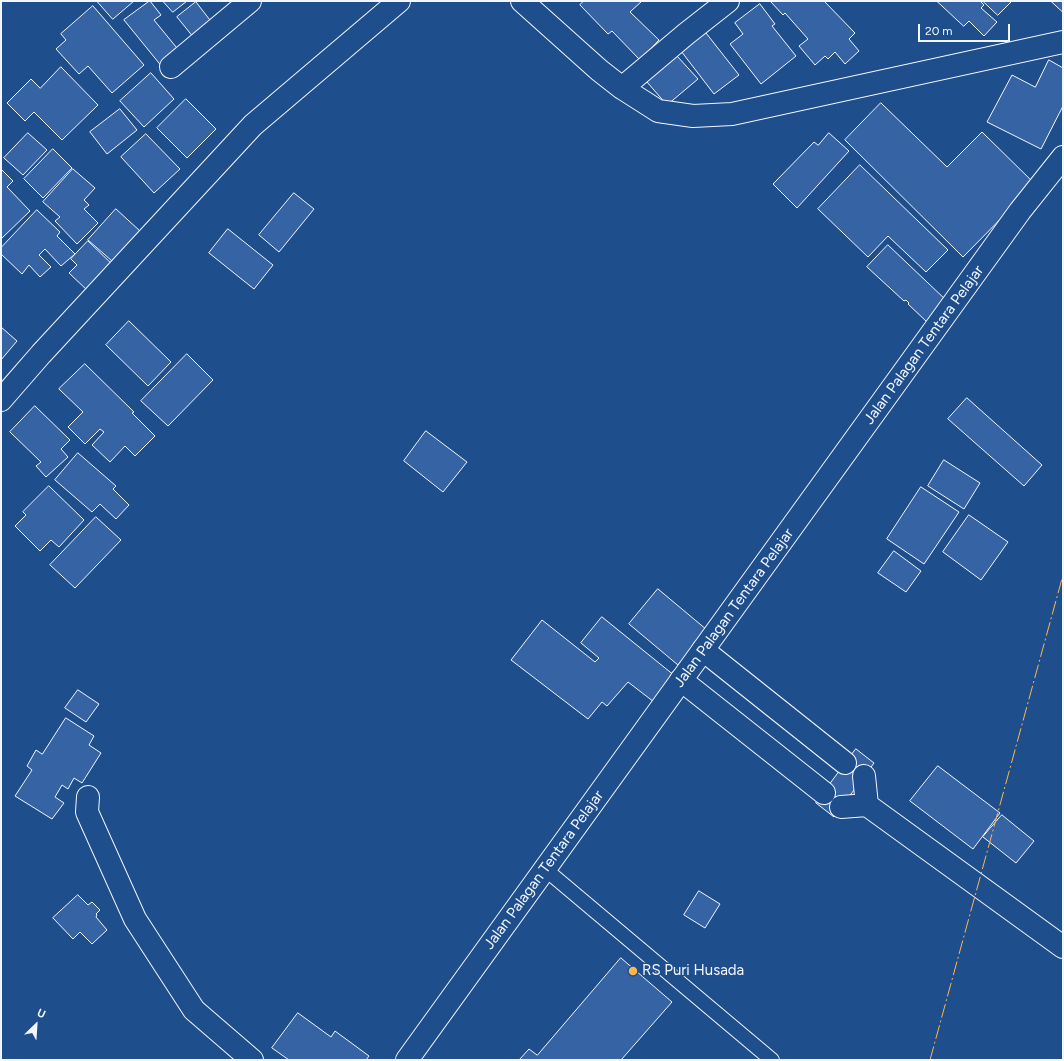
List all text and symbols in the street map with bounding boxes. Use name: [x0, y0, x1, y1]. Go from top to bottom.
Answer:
scale bar: [920, 16, 1012, 42]
text: 20 m: [925, 24, 953, 38]
street label: Jalan Palagan Tentara Pelajar: [860, 262, 988, 428]
street label: Jalan Palagan Tentara Pelajar: [670, 525, 798, 691]
street label: Jalan Palagan Tentara Pelajar: [480, 787, 608, 953]
place label: RS Puri Husada: [642, 962, 744, 980]
marker: RS Puri Husada: [627, 965, 639, 977]
north arrow: [16, 1005, 56, 1045]
text: U: [35, 1006, 48, 1021]

